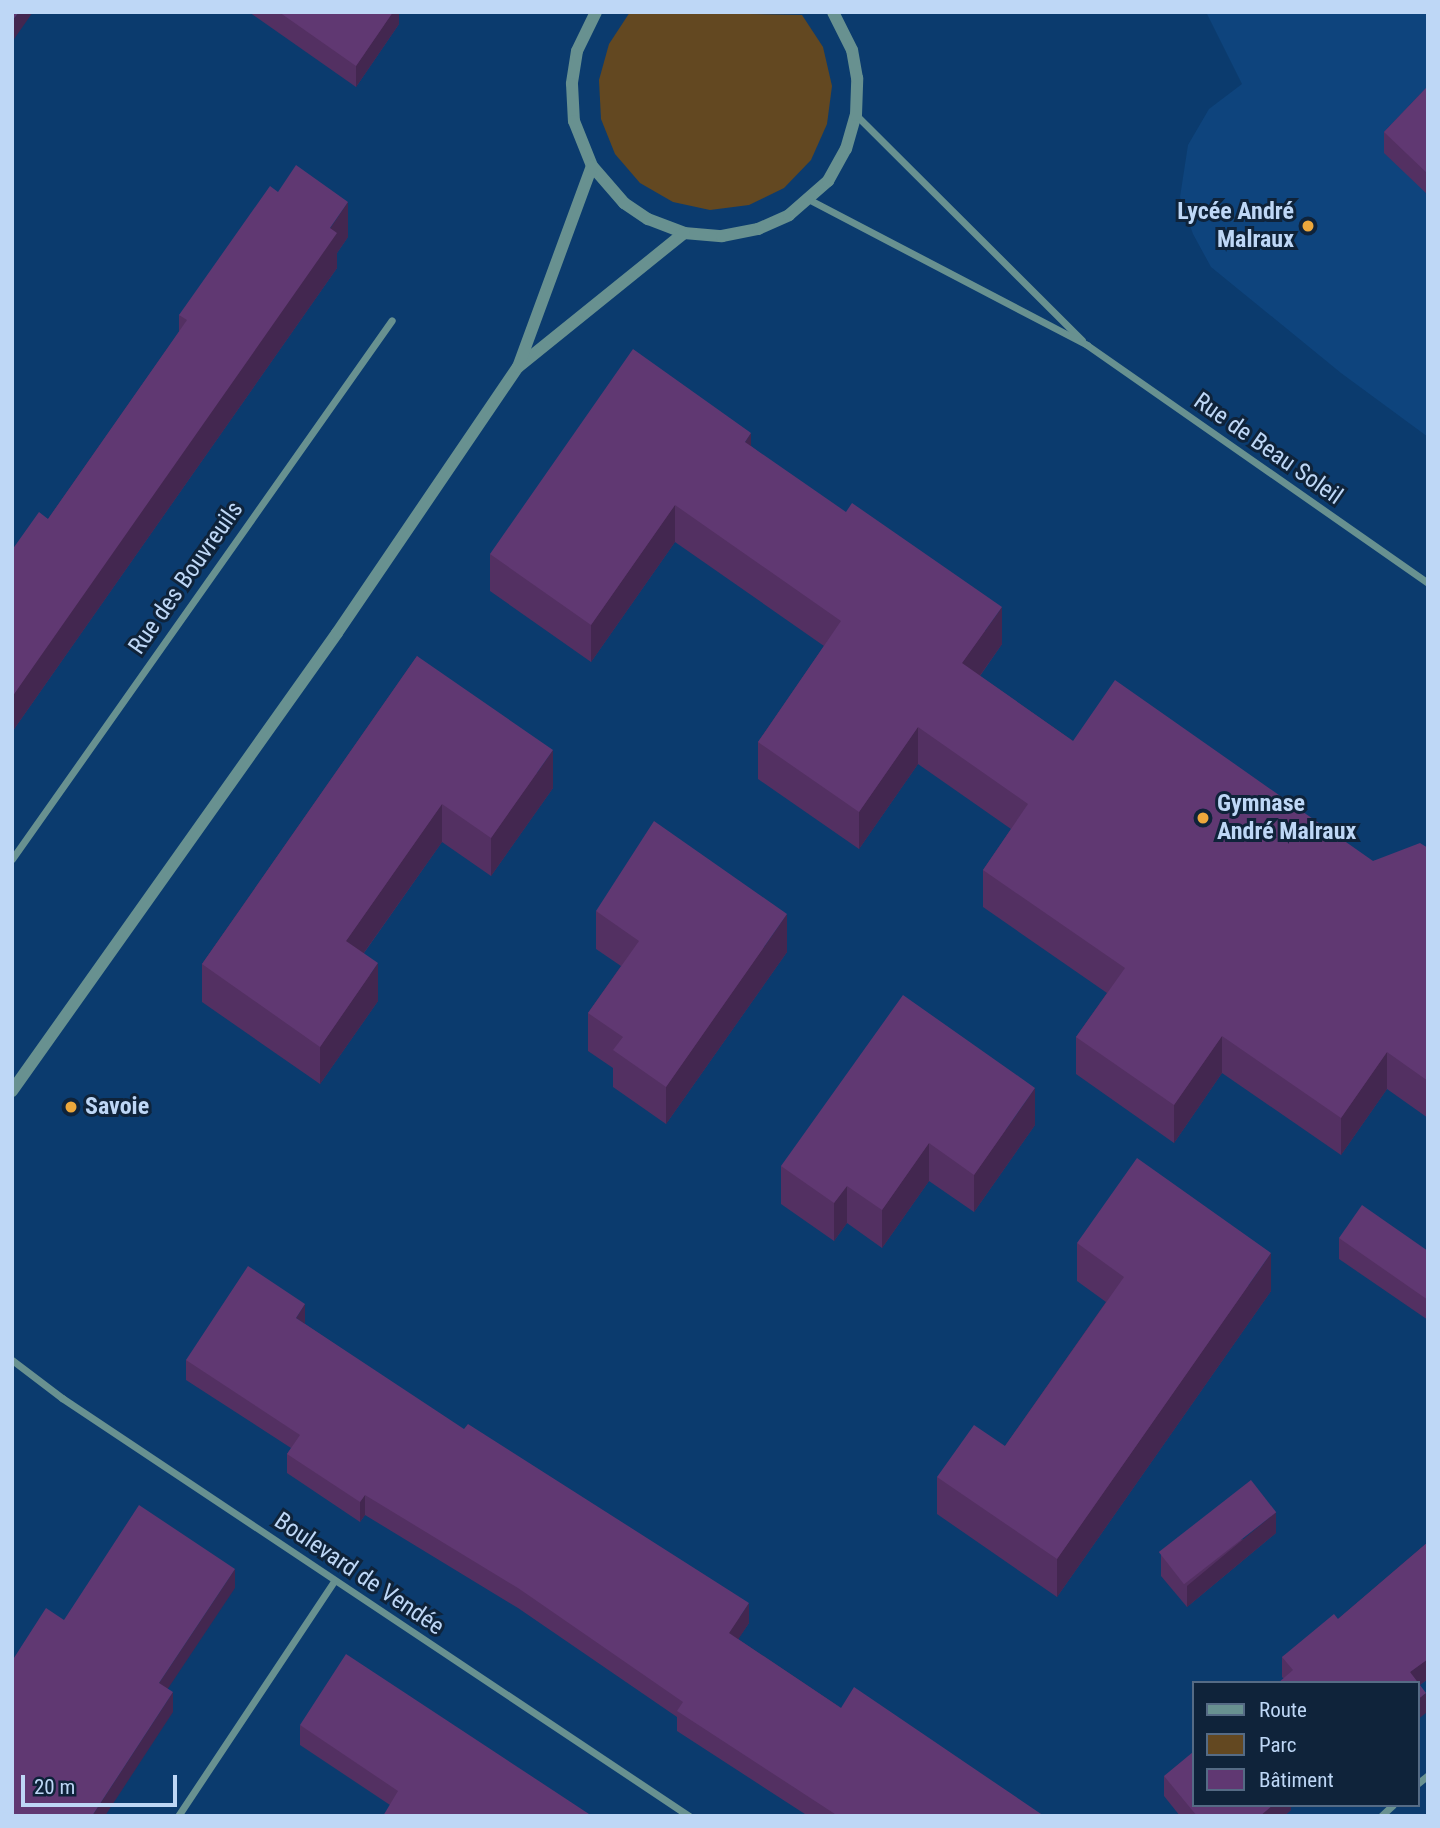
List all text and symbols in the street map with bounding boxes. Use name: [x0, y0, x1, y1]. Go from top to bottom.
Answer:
place label: Lycée André Malraux: [1177, 198, 1294, 254]
marker: Lycée André Malraux: [1300, 218, 1316, 234]
street label: Rue de Beau Soleil: [1188, 387, 1348, 511]
street label: Rue des Bouvreuils: [123, 496, 249, 660]
place label: Gymnase André Malraux: [1217, 790, 1356, 846]
marker: Gymnase André Malraux: [1195, 810, 1211, 826]
place label: Savoie: [85, 1093, 149, 1121]
marker: Savoie: [63, 1099, 79, 1115]
street label: Boulevard de Vendée: [269, 1507, 449, 1641]
legend: [1192, 1681, 1419, 1807]
text: Route: [1259, 1698, 1307, 1722]
text: Parc: [1259, 1733, 1297, 1757]
scale bar: [24, 1762, 180, 1806]
text: Bâtiment: [1259, 1768, 1334, 1792]
text: 20 m: [34, 1775, 75, 1799]

